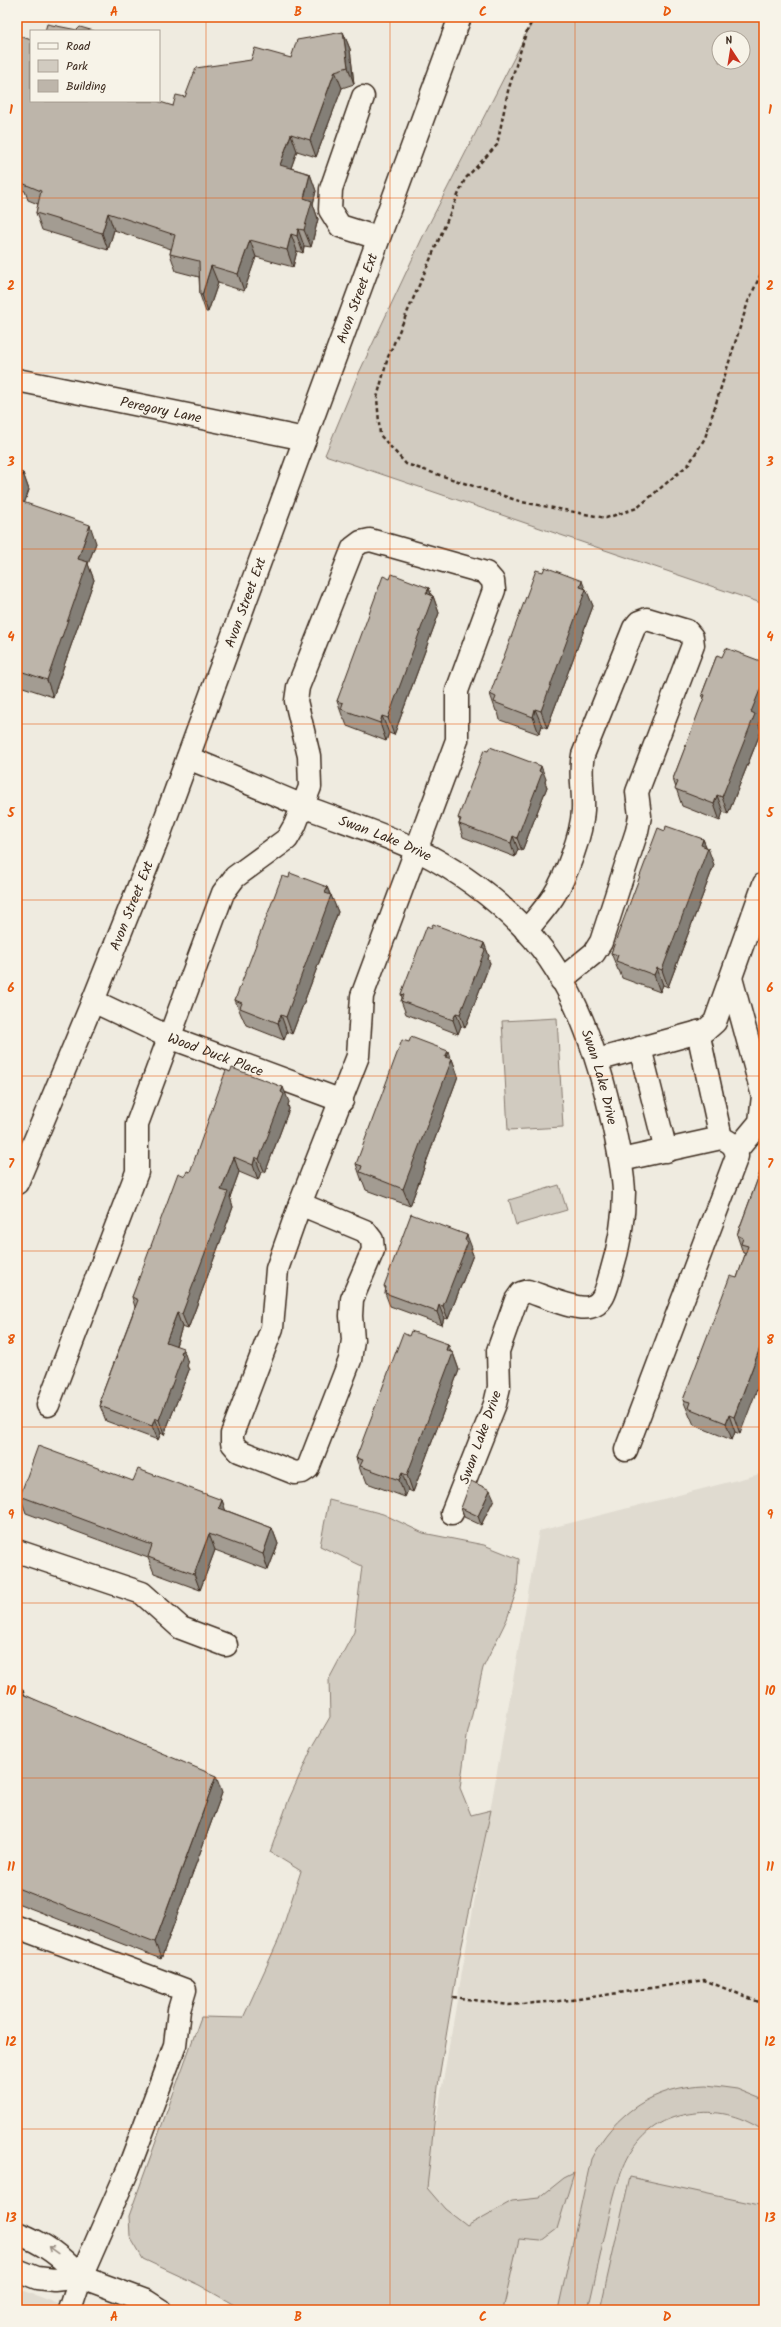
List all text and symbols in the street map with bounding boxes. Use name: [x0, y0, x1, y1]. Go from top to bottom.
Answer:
text: A: [110, 2, 118, 23]
text: B: [294, 2, 302, 23]
text: C: [479, 2, 487, 23]
text: D: [663, 2, 672, 23]
legend: [30, 30, 160, 102]
north arrow: [711, 30, 751, 70]
text: N: [724, 32, 734, 51]
text: Road: [66, 37, 91, 56]
text: Park: [66, 57, 88, 76]
text: Building: [66, 77, 106, 96]
text: 1: [9, 100, 13, 121]
text: 1: [768, 100, 772, 121]
street label: Avon Street Ext: [331, 250, 384, 347]
text: 2: [7, 276, 15, 297]
text: 2: [766, 276, 774, 297]
street label: Peregory Lane: [118, 391, 204, 430]
text: 3: [6, 452, 15, 473]
text: 3: [765, 452, 774, 473]
street label: Avon Street Ext: [219, 554, 273, 651]
text: 4: [7, 627, 15, 648]
text: 4: [766, 627, 774, 648]
text: 5: [7, 803, 16, 824]
text: 5: [766, 803, 775, 824]
street label: Swan Lake Drive: [336, 810, 436, 868]
street label: Avon Street Ext: [104, 857, 160, 954]
text: 6: [7, 978, 15, 999]
text: 6: [766, 978, 774, 999]
street label: Swan Lake Drive: [575, 1026, 623, 1128]
street label: Wood Duck Place: [164, 1027, 267, 1083]
text: 7: [8, 1154, 15, 1175]
text: 7: [767, 1154, 774, 1175]
text: 8: [7, 1330, 15, 1351]
text: 8: [766, 1330, 774, 1351]
street label: Swan Lake Drive: [454, 1387, 508, 1487]
text: 9: [8, 1505, 15, 1526]
text: 9: [767, 1505, 774, 1526]
text: 10: [6, 1681, 17, 1702]
text: 10: [765, 1681, 776, 1702]
text: 11: [7, 1857, 15, 1878]
text: 11: [766, 1857, 774, 1878]
text: 12: [5, 2032, 17, 2053]
text: 12: [764, 2032, 776, 2053]
text: 13: [5, 2208, 17, 2229]
text: 13: [764, 2208, 776, 2229]
one-way arrow: [47, 2246, 58, 2254]
text: A: [110, 2307, 118, 2327]
text: B: [294, 2307, 302, 2327]
text: C: [479, 2307, 487, 2327]
text: D: [663, 2307, 672, 2327]

